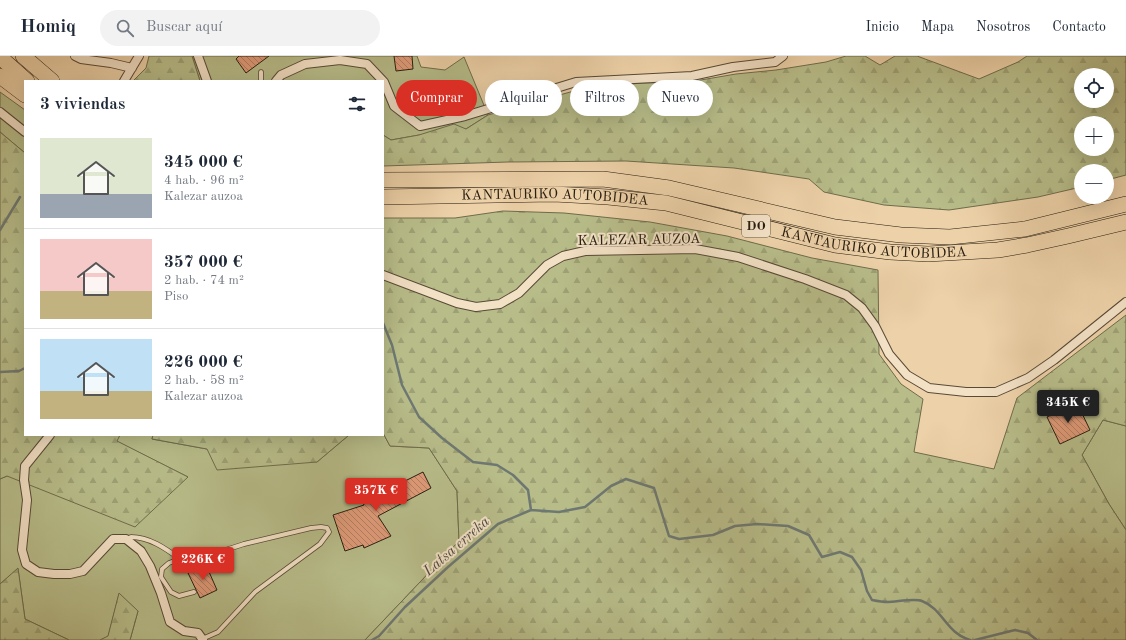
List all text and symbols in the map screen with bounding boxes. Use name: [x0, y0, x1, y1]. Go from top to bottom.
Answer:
search box: [100, 10, 380, 46]
icon: search: [114, 17, 136, 39]
text: Homiq: [20, 18, 76, 37]
text: Buscar aquí: [146, 20, 222, 35]
text: Inicio: [865, 20, 899, 34]
text: Mapa: [921, 20, 954, 34]
text: Nosotros: [976, 20, 1030, 34]
text: Contacto: [1052, 20, 1106, 34]
map controls: [1074, 68, 1114, 204]
button: locate: [1074, 68, 1114, 108]
chip: Comprar: [396, 80, 477, 116]
chip: Alquilar: [485, 80, 562, 116]
chip: Filtros: [570, 80, 639, 116]
chip: Nuevo: [647, 80, 713, 116]
icon: filters: [346, 93, 368, 115]
text: 3 viviendas: [40, 96, 125, 113]
button: +: [1074, 116, 1114, 156]
icon: home: [72, 154, 120, 202]
text: 345 000 €: [164, 154, 243, 171]
button: −: [1074, 164, 1114, 204]
text: 4 hab. · 96 m²: [164, 174, 244, 187]
street label: KANTAURIKO AUTOBIDEA: [461, 187, 649, 208]
text: Kalezar auzoa: [164, 190, 243, 203]
road number: DO: [742, 215, 770, 237]
street label: KANTAURIKO AUTOBIDEA: [780, 225, 967, 261]
street label: KALEZAR AUZOA: [577, 232, 701, 248]
text: 357 000 €: [164, 254, 243, 271]
icon: home: [72, 255, 120, 303]
text: 2 hab. · 74 m²: [164, 274, 244, 287]
text: Piso: [164, 290, 188, 303]
text: 226 000 €: [164, 354, 243, 371]
icon: home: [72, 355, 120, 403]
text: 2 hab. · 58 m²: [164, 374, 244, 387]
text: Kalezar auzoa: [164, 390, 243, 403]
pin: 345K €: [1035, 390, 1101, 424]
text: 345K €: [1046, 396, 1090, 409]
pin: 357K €: [343, 478, 409, 512]
text: 357K €: [354, 484, 398, 497]
water label: Latsa erreka: [420, 514, 493, 580]
pin: 226K €: [170, 547, 236, 581]
text: 226K €: [181, 553, 225, 566]

